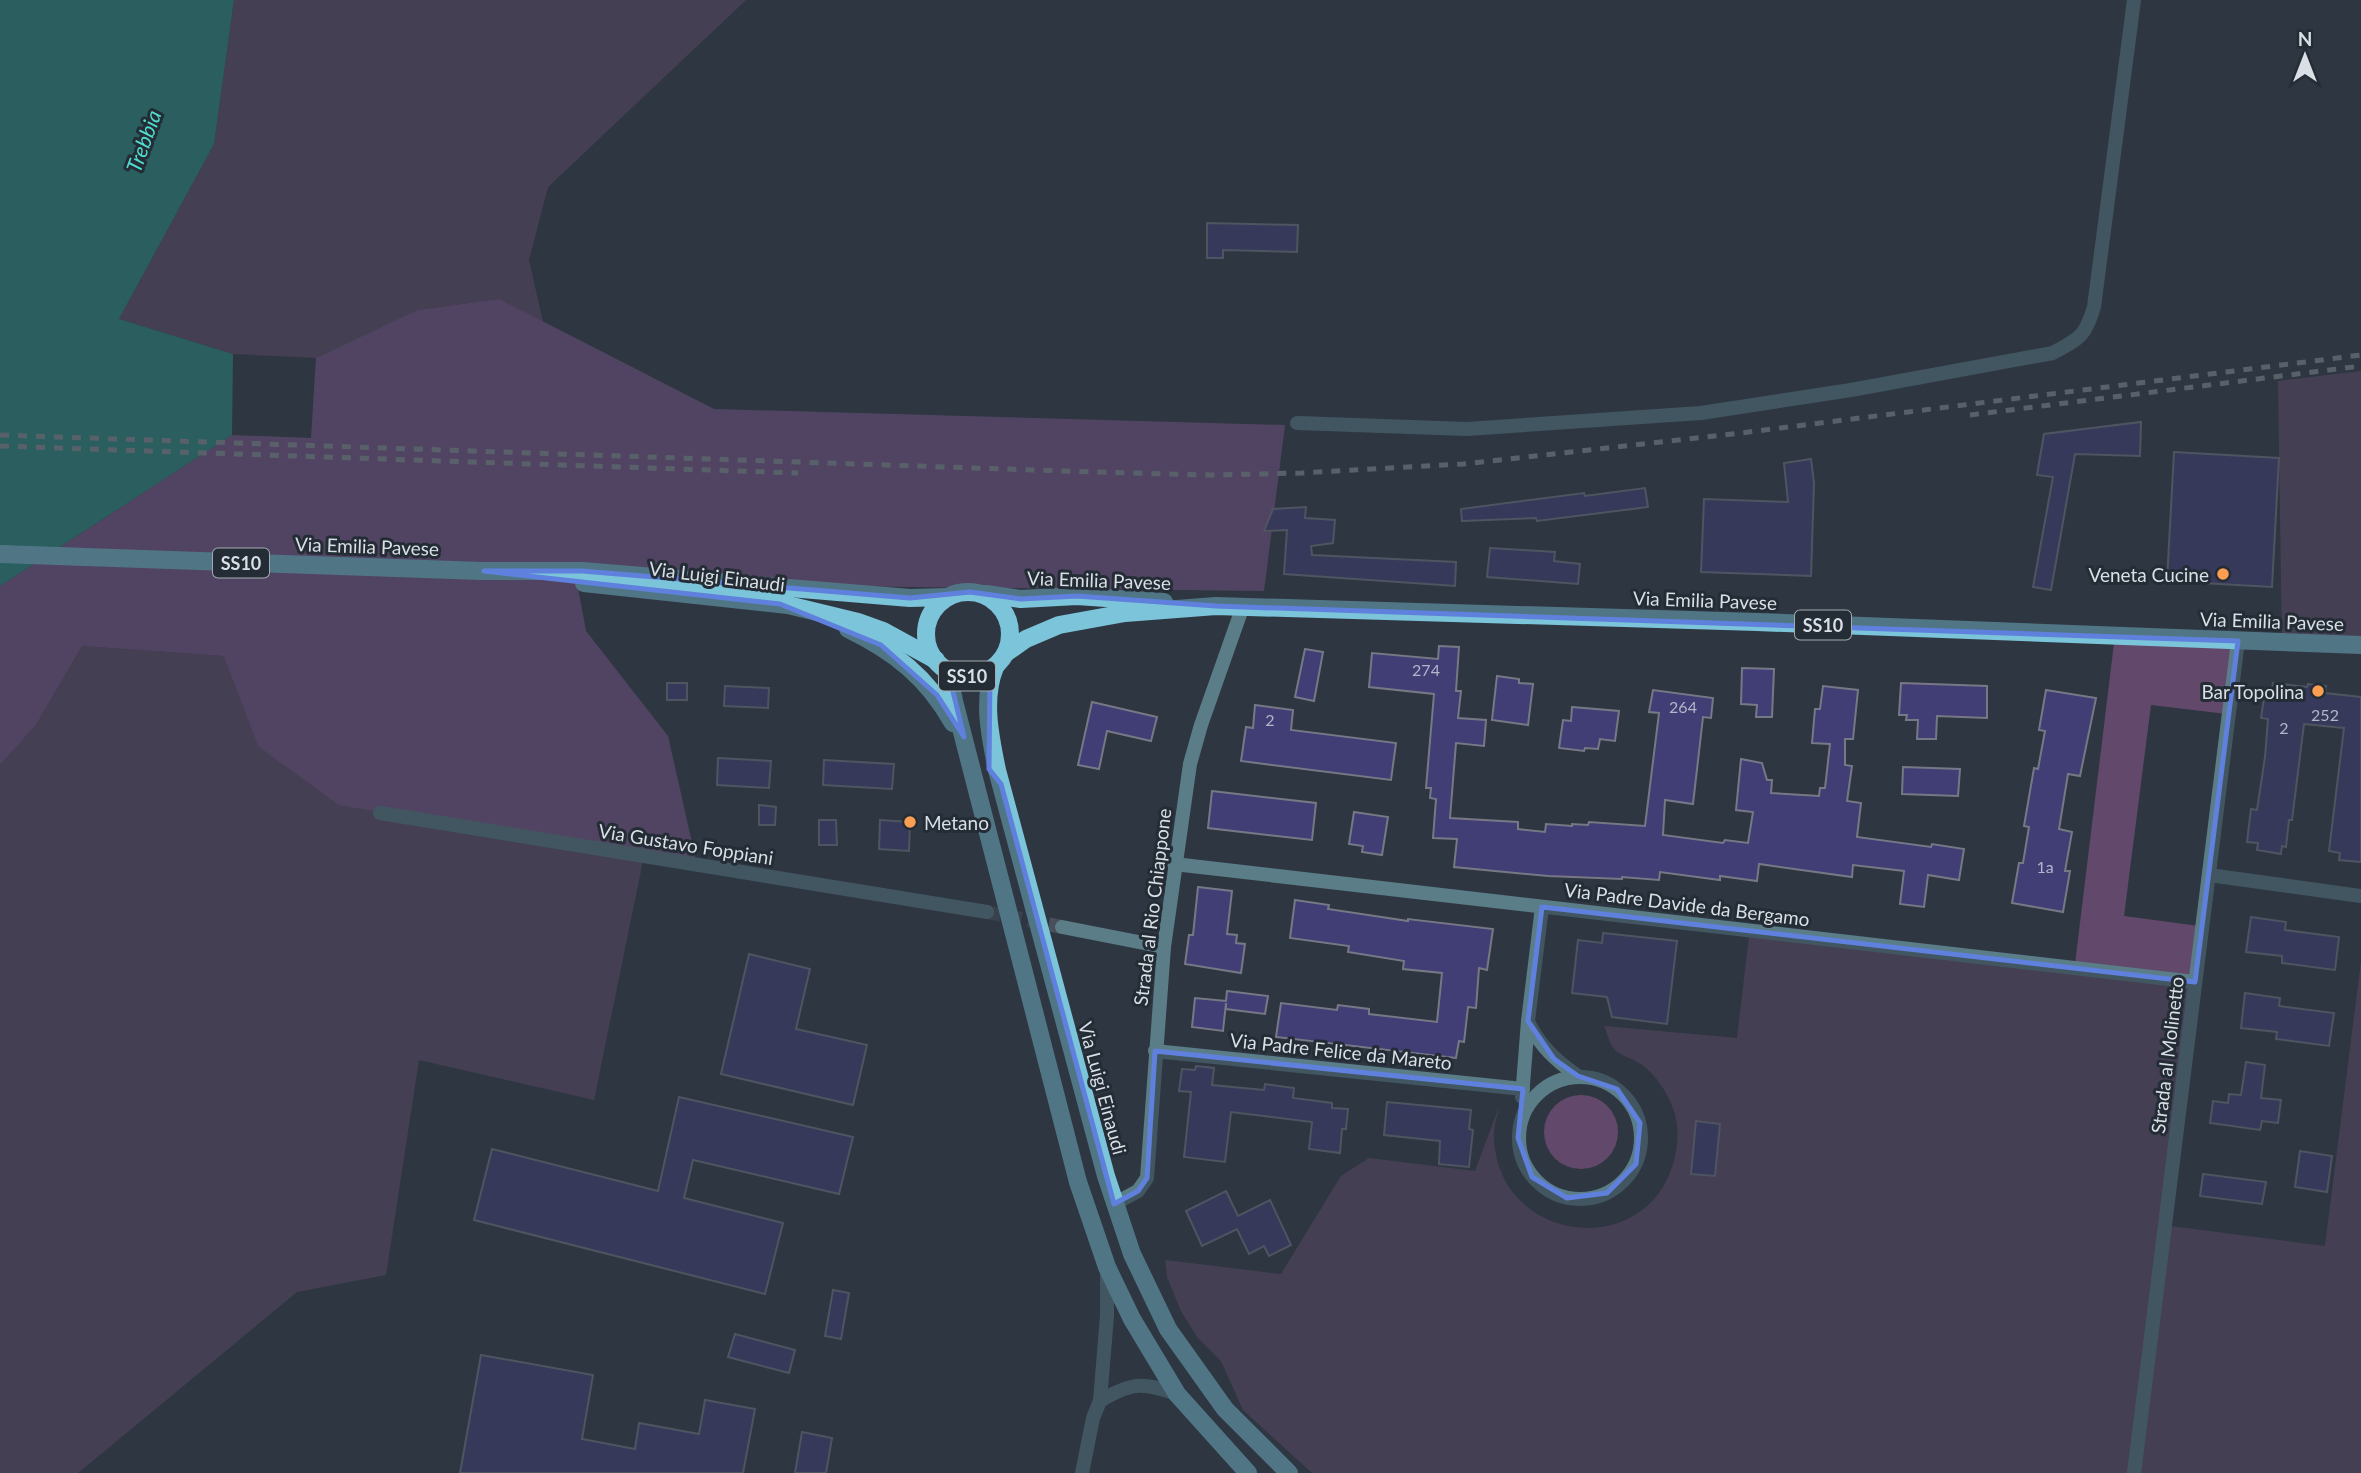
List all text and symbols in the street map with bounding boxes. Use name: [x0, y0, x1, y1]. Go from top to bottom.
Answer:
north arrow: [2270, 21, 2340, 91]
text: N: [2298, 27, 2312, 50]
water label: Trebbia: [120, 107, 166, 175]
street label: Via Emilia Pavese: [295, 532, 439, 560]
road number: SS10: [213, 548, 269, 578]
street label: Via Luigi Einaudi: [648, 556, 786, 596]
place label: Veneta Cucine: [2088, 563, 2209, 586]
street label: Via Emilia Pavese: [1027, 566, 1171, 594]
marker: Veneta Cucine: [2215, 566, 2231, 582]
street label: Via Emilia Pavese: [1633, 586, 1777, 614]
street label: Via Emilia Pavese: [2200, 607, 2344, 635]
road number: SS10: [1795, 610, 1851, 640]
house number: 274: [1412, 660, 1440, 679]
road number: SS10: [939, 662, 995, 690]
place label: Bar Topolina: [2201, 680, 2304, 703]
marker: Bar Topolina: [2310, 683, 2326, 699]
house number: 264: [1669, 697, 1697, 716]
house number: 252: [2311, 705, 2339, 724]
house number: 2: [1265, 710, 1275, 729]
house number: 2: [2279, 718, 2289, 737]
street label: Strada al Rio Chiappone: [1128, 807, 1176, 1007]
place label: Metano: [924, 811, 989, 834]
marker: Metano: [902, 814, 918, 830]
street label: Via Gustavo Foppiani: [597, 819, 775, 869]
house number: 1a: [2036, 857, 2054, 876]
street label: Via Padre Davide da Bergamo: [1563, 878, 1811, 930]
street label: Strada al Molinetto: [2146, 975, 2188, 1135]
street label: Via Luigi Einaudi: [1074, 1019, 1132, 1157]
street label: Via Padre Felice da Mareto: [1229, 1028, 1453, 1074]

